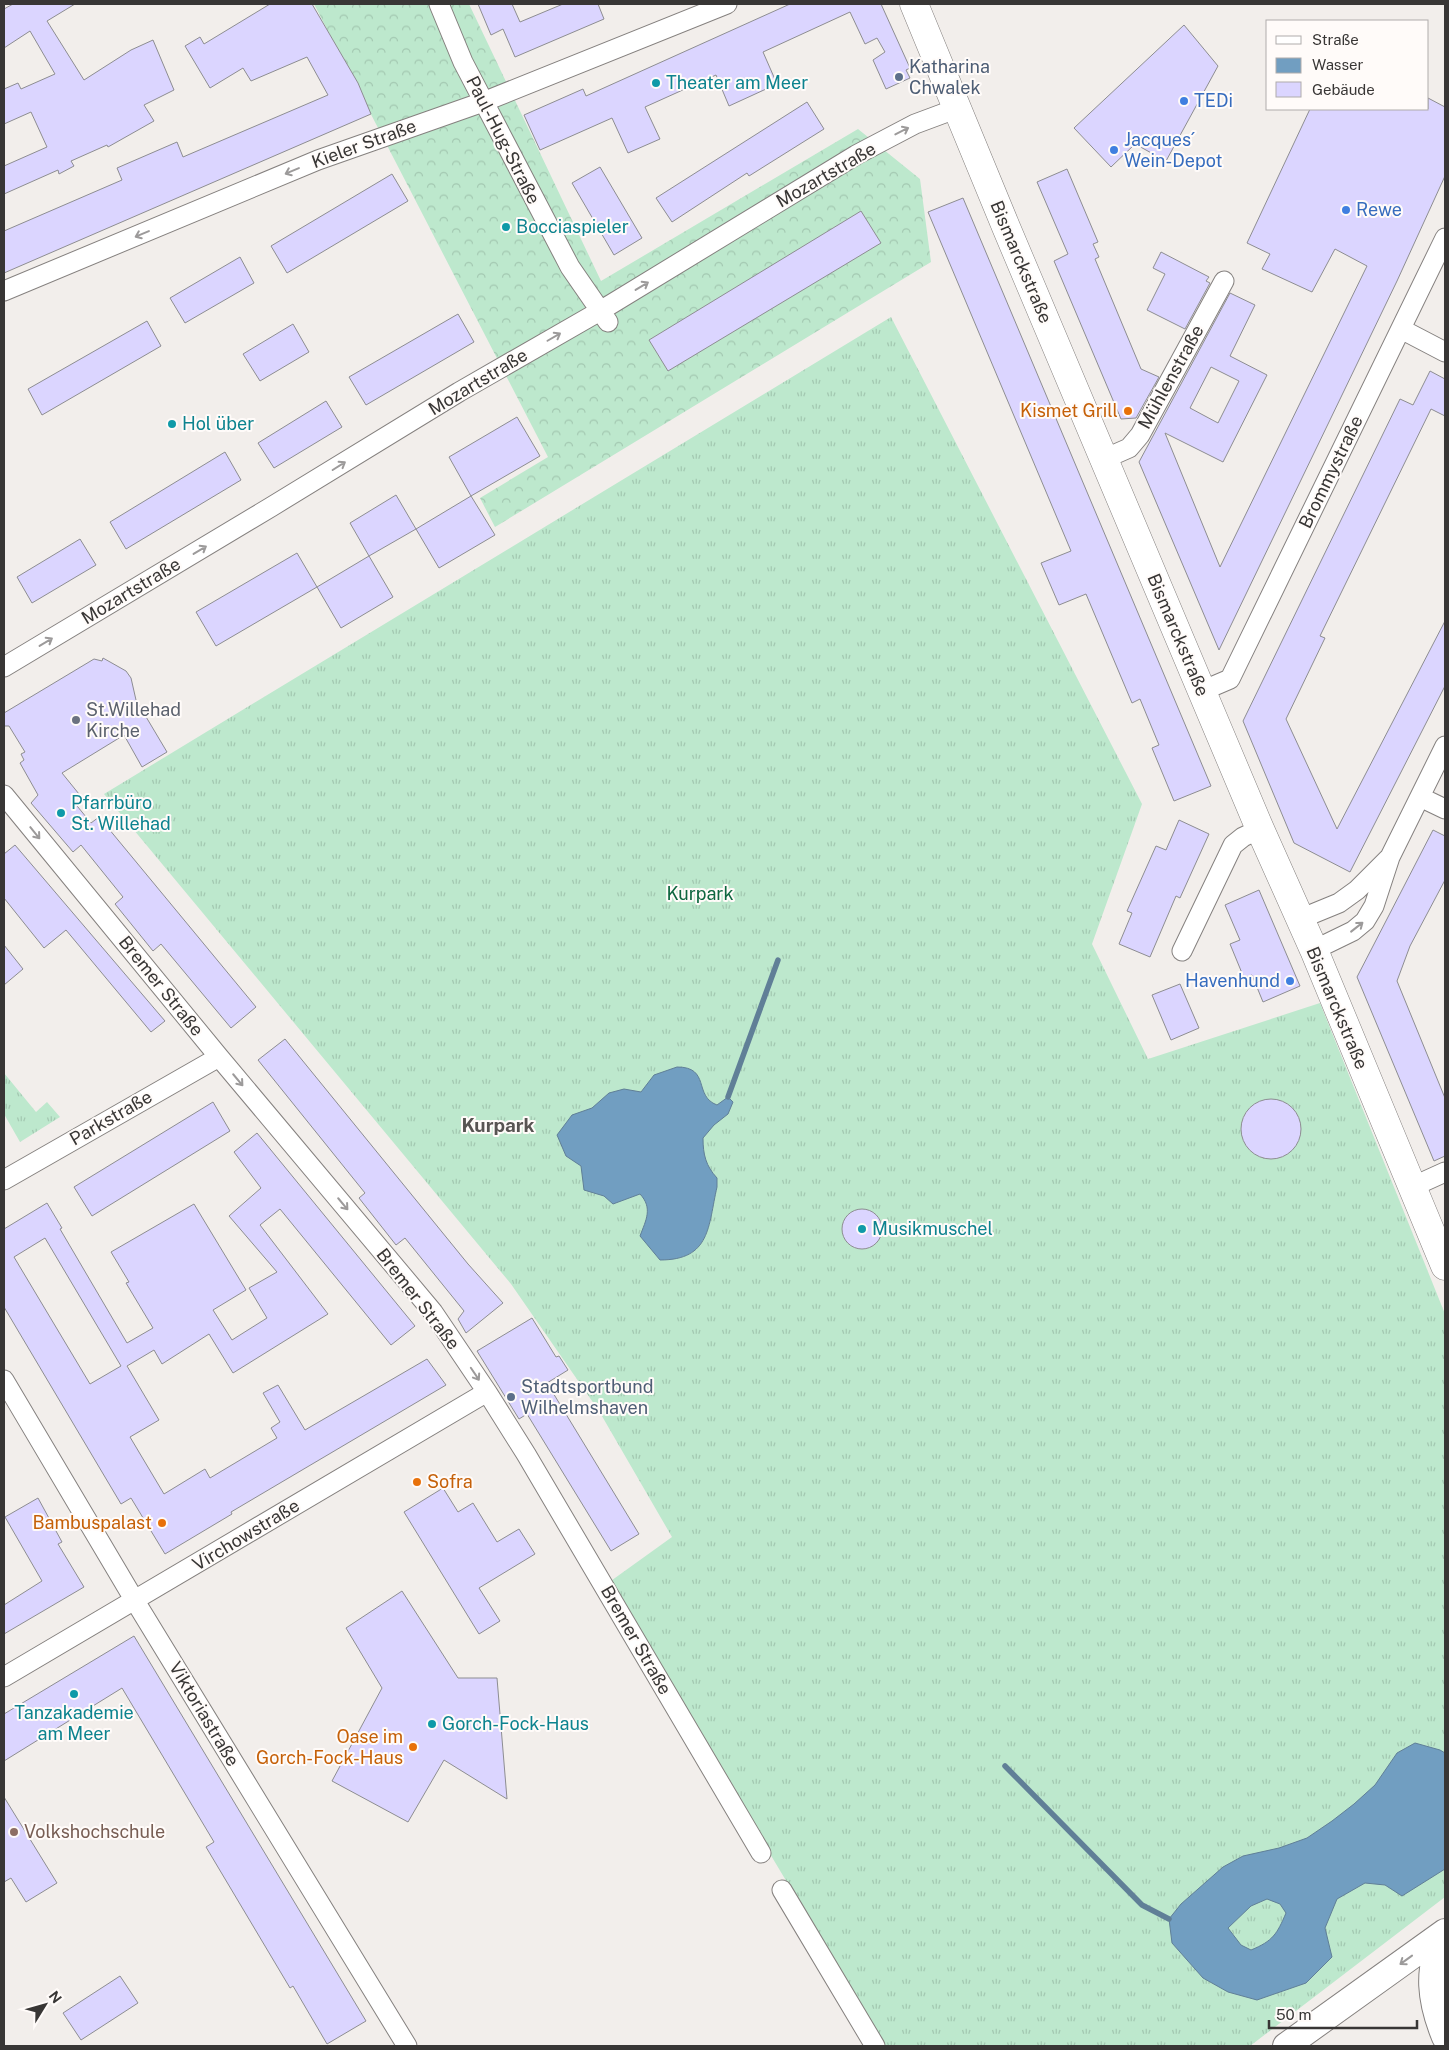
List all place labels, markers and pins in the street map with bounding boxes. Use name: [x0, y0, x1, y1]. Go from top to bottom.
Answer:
place label: Katharina Chwalek: [909, 56, 990, 98]
marker: Katharina Chwalek: [893, 71, 905, 83]
place label: Theater am Meer: [666, 72, 808, 93]
marker: Theater am Meer: [650, 77, 662, 89]
place label: TEDi: [1194, 90, 1233, 111]
marker: TEDi: [1178, 95, 1190, 107]
place label: Jacques´ Wein-Depot: [1124, 129, 1222, 171]
marker: Jacques´ Wein-Depot: [1108, 144, 1120, 156]
place label: Rewe: [1356, 199, 1402, 220]
marker: Rewe: [1340, 204, 1352, 216]
place label: Bocciaspieler: [516, 216, 629, 237]
marker: Bocciaspieler: [500, 221, 512, 233]
place label: Kismet Grill: [1020, 400, 1118, 421]
marker: Kismet Grill: [1122, 405, 1134, 417]
place label: Hol über: [182, 413, 254, 434]
marker: Hol über: [166, 418, 178, 430]
place label: St.Willehad Kirche: [86, 699, 181, 741]
marker: St.Willehad Kirche: [70, 714, 82, 726]
place label: Pfarrbüro St. Willehad: [71, 792, 171, 834]
marker: Pfarrbüro St. Willehad: [55, 807, 67, 819]
place label: Havenhund: [1185, 970, 1280, 991]
marker: Havenhund: [1284, 975, 1296, 987]
place label: Musikmuschel: [872, 1218, 993, 1239]
marker: Musikmuschel: [856, 1223, 868, 1235]
place label: Stadtsportbund Wilhelmshaven: [521, 1376, 654, 1418]
marker: Stadtsportbund Wilhelmshaven: [505, 1391, 517, 1403]
place label: Sofra: [427, 1471, 473, 1492]
marker: Sofra: [411, 1476, 423, 1488]
place label: Bambuspalast: [32, 1512, 152, 1533]
marker: Bambuspalast: [156, 1517, 168, 1529]
marker: Tanzakademie am Meer: [68, 1688, 80, 1700]
place label: Tanzakademie am Meer: [14, 1702, 134, 1744]
place label: Gorch-Fock-Haus: [442, 1713, 589, 1734]
marker: Gorch-Fock-Haus: [426, 1718, 438, 1730]
place label: Oase im Gorch-Fock-Haus: [256, 1726, 403, 1768]
marker: Oase im Gorch-Fock-Haus: [407, 1741, 419, 1753]
place label: Volkshochschule: [24, 1821, 165, 1842]
marker: Volkshochschule: [8, 1826, 20, 1838]

